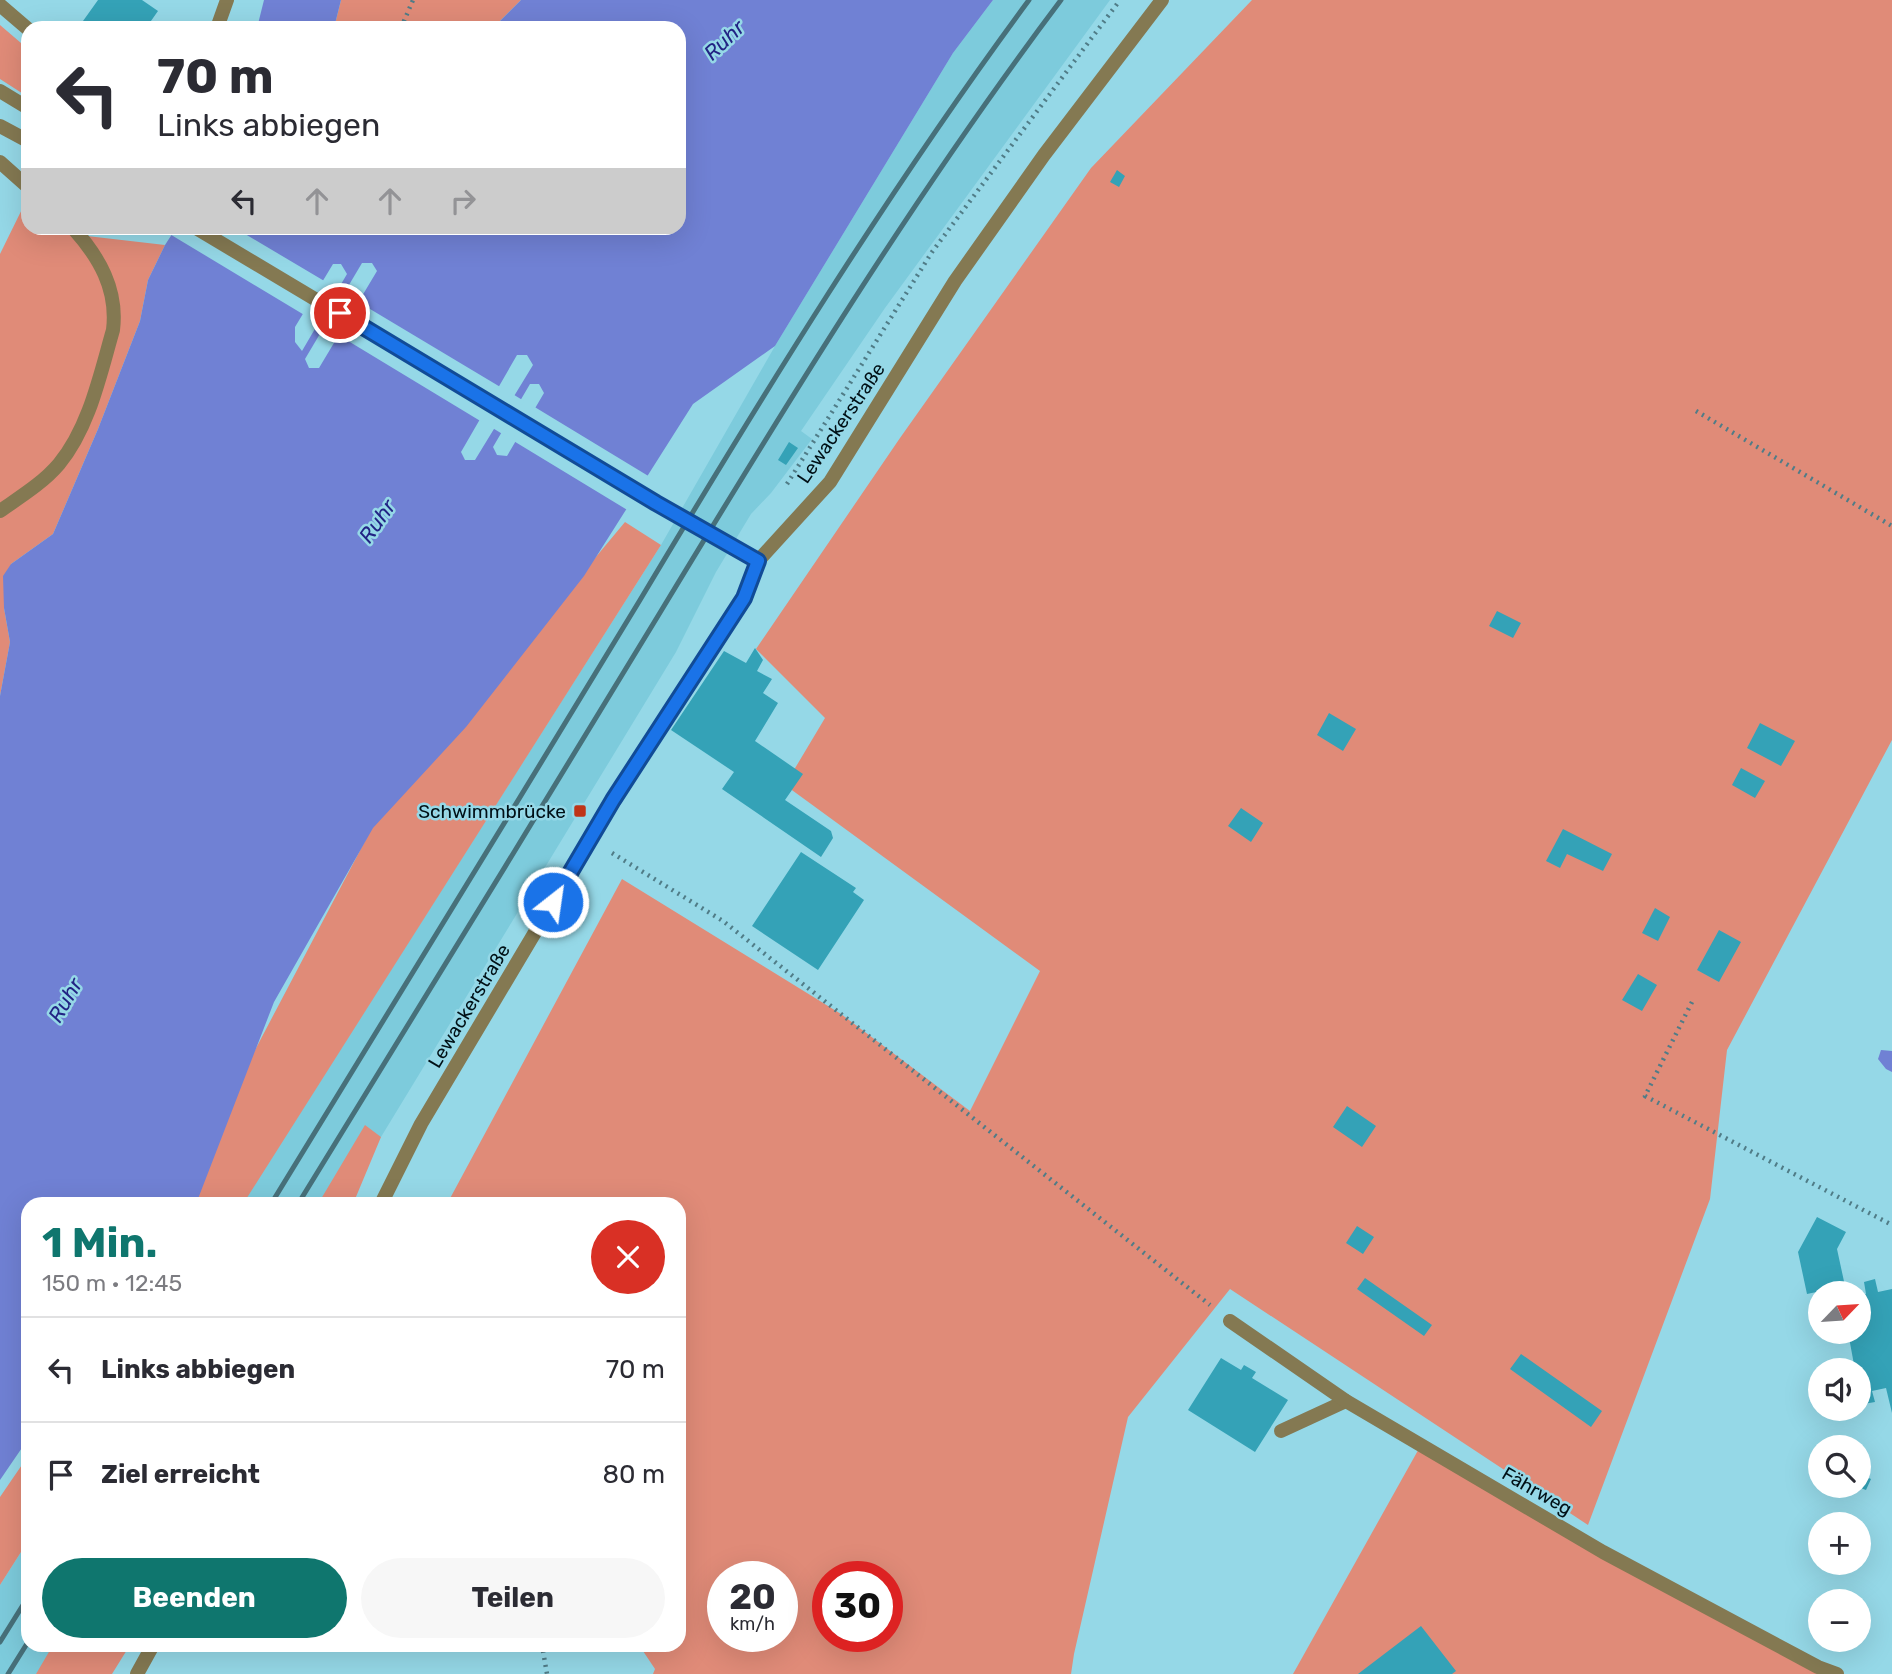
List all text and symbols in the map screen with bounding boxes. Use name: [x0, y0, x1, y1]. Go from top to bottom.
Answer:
water label: Ruhr: [698, 14, 750, 65]
text: 70 m: [157, 47, 274, 105]
icon: left: [42, 49, 133, 140]
text: Links abbiegen: [157, 106, 380, 144]
icon: left: [225, 182, 263, 220]
icon: ahead: [298, 182, 336, 220]
icon: ahead: [371, 182, 409, 220]
icon: right: [444, 182, 482, 220]
pin: [310, 283, 370, 343]
icon: arrive: [321, 294, 359, 332]
street label: Lewackerstraße: [792, 358, 890, 488]
water label: Ruhr: [353, 494, 401, 548]
place label: Schwimmbrücke: [418, 800, 566, 823]
marker: Schwimmbrücke: [572, 803, 588, 819]
position arrow: [516, 865, 590, 939]
street label: Lewackerstraße: [423, 940, 515, 1072]
water label: Ruhr: [42, 972, 88, 1027]
text: 1 Min.: [42, 1218, 158, 1268]
button: close: [591, 1220, 665, 1294]
text: 150 m · 12:45: [42, 1269, 182, 1297]
north arrow: [1808, 1281, 1871, 1344]
map controls: [1808, 1281, 1871, 1652]
icon: left: [42, 1351, 80, 1389]
text: Links abbiegen: [101, 1354, 295, 1385]
text: 70 m: [606, 1354, 665, 1385]
button: sound: [1808, 1358, 1871, 1421]
button: search: [1808, 1435, 1871, 1498]
icon: arrive: [42, 1456, 80, 1494]
text: Ziel erreicht: [101, 1459, 260, 1490]
text: 80 m: [602, 1459, 665, 1490]
street label: Fährweg: [1498, 1462, 1576, 1520]
button: +: [1808, 1512, 1871, 1575]
button: Beenden: [42, 1558, 347, 1638]
button: Teilen: [361, 1558, 665, 1638]
speed limit sign: 30: [812, 1561, 903, 1652]
text: 20: [729, 1576, 776, 1618]
button: −: [1808, 1589, 1871, 1652]
text: km/h: [730, 1613, 775, 1635]

